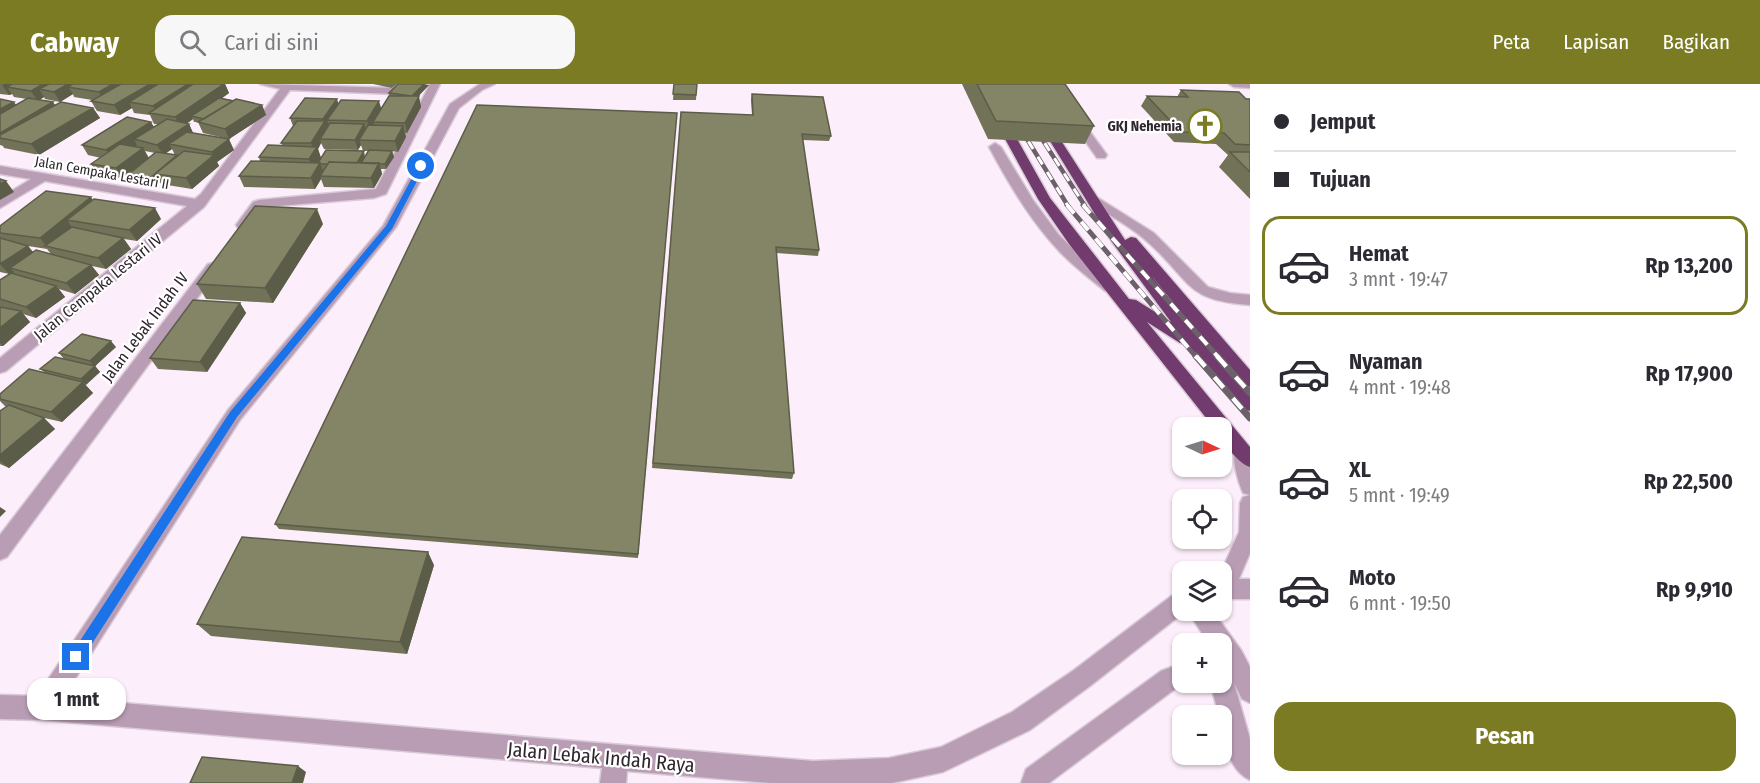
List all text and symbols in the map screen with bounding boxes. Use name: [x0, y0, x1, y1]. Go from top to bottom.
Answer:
search box: [155, 15, 575, 69]
text: Cabway: [30, 26, 119, 59]
icon: search: [176, 26, 209, 59]
text: Cari di sini: [224, 29, 319, 56]
text: Peta: [1493, 29, 1530, 55]
text: Lapisan: [1563, 29, 1629, 55]
text: Bagikan: [1662, 29, 1730, 55]
church icon: GKJ Nehemia: [1187, 108, 1223, 144]
text: Jemput: [1310, 108, 1375, 135]
place label: GKJ Nehemia: [1108, 118, 1182, 135]
route start: [407, 152, 434, 179]
street label: Jalan Cempaka Lestari II: [34, 153, 170, 193]
text: Tujuan: [1310, 166, 1371, 193]
street label: Jalan Cempaka Lestari IV: [30, 229, 167, 345]
icon: car: [1277, 239, 1331, 293]
text: Hemat: [1349, 240, 1409, 267]
text: Rp 13,200: [1645, 252, 1733, 279]
text: 3 mnt · 19:47: [1349, 267, 1448, 291]
street label: Jalan Lebak Indah IV: [98, 268, 193, 385]
icon: car: [1277, 347, 1331, 401]
text: Nyaman: [1349, 348, 1422, 375]
text: Rp 17,900: [1646, 360, 1733, 387]
text: 4 mnt · 19:48: [1349, 375, 1451, 399]
north arrow: [1172, 417, 1232, 477]
map controls: [1172, 417, 1232, 765]
icon: car: [1277, 455, 1331, 509]
text: XL: [1349, 456, 1371, 483]
text: Rp 22,500: [1644, 468, 1733, 495]
text: 5 mnt · 19:49: [1349, 483, 1450, 507]
button: locate: [1172, 489, 1232, 549]
button: layers: [1172, 561, 1232, 621]
icon: car: [1277, 563, 1331, 617]
text: Moto: [1349, 564, 1396, 591]
text: Rp 9,910: [1656, 576, 1733, 603]
text: 6 mnt · 19:50: [1349, 591, 1451, 615]
button: +: [1172, 633, 1232, 693]
route end: [62, 643, 89, 670]
callout: 1 mnt: [26, 678, 125, 720]
text: 1 mnt: [54, 687, 99, 711]
button: Pesan: [1274, 702, 1736, 771]
button: −: [1172, 705, 1232, 765]
street label: Jalan Lebak Indah Raya: [506, 737, 696, 777]

